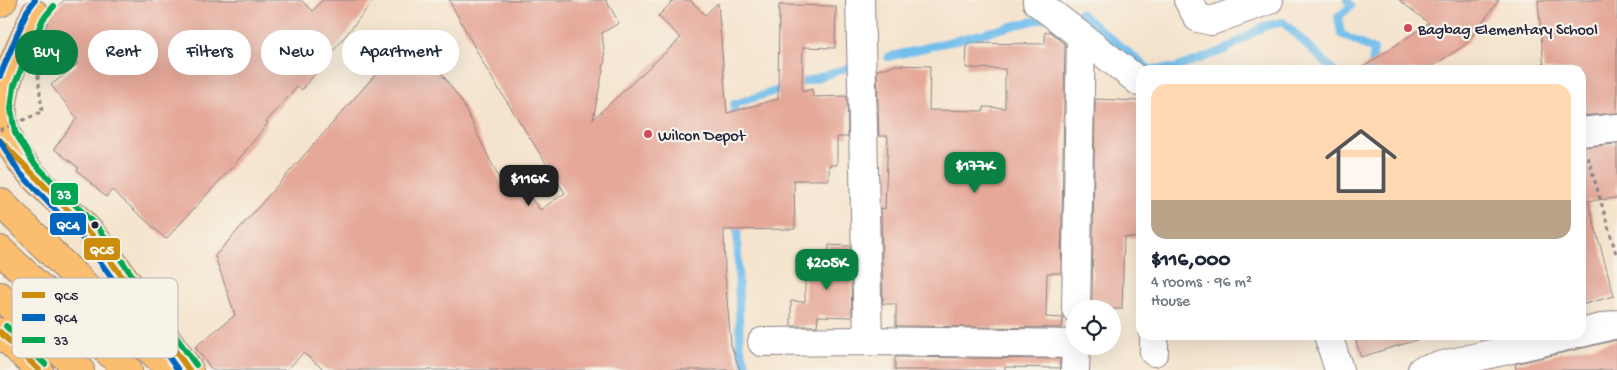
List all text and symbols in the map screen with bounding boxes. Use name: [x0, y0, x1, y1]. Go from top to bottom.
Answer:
marker: Bagbag Elementary School: [1402, 22, 1414, 34]
place label: Bagbag Elementary School: [1417, 22, 1598, 41]
chip: Buy: [15, 30, 78, 75]
chip: Rent: [88, 30, 158, 75]
chip: Filters: [168, 30, 251, 75]
chip: New: [261, 30, 332, 75]
chip: Apartment: [342, 30, 459, 75]
icon: home: [1316, 116, 1406, 206]
marker: Wilcon Depot: [642, 128, 654, 140]
place label: Wilcon Depot: [658, 128, 747, 147]
pin: $177K: [940, 152, 1010, 194]
text: $177K: [955, 158, 995, 177]
pin: $116K: [494, 164, 564, 207]
text: $116K: [510, 171, 548, 190]
line badge: 33: [50, 182, 79, 206]
text: 33: [56, 188, 71, 205]
line badge: QC4: [49, 212, 87, 236]
text: QC4: [56, 218, 80, 235]
unlabelled marker: [90, 220, 100, 230]
line badge: QC5: [83, 237, 121, 261]
text: QC5: [90, 243, 115, 260]
pin: $205K: [792, 248, 862, 291]
text: $116,000: [1151, 249, 1230, 274]
text: $205K: [806, 255, 848, 274]
text: 4 rooms · 96 m²: [1151, 274, 1252, 293]
legend: [12, 278, 178, 358]
text: QC5: [54, 289, 78, 306]
text: House: [1151, 293, 1190, 312]
map controls: [1066, 300, 1121, 355]
button: locate: [1066, 300, 1121, 355]
text: QC4: [54, 311, 78, 328]
text: 33: [53, 334, 69, 351]

